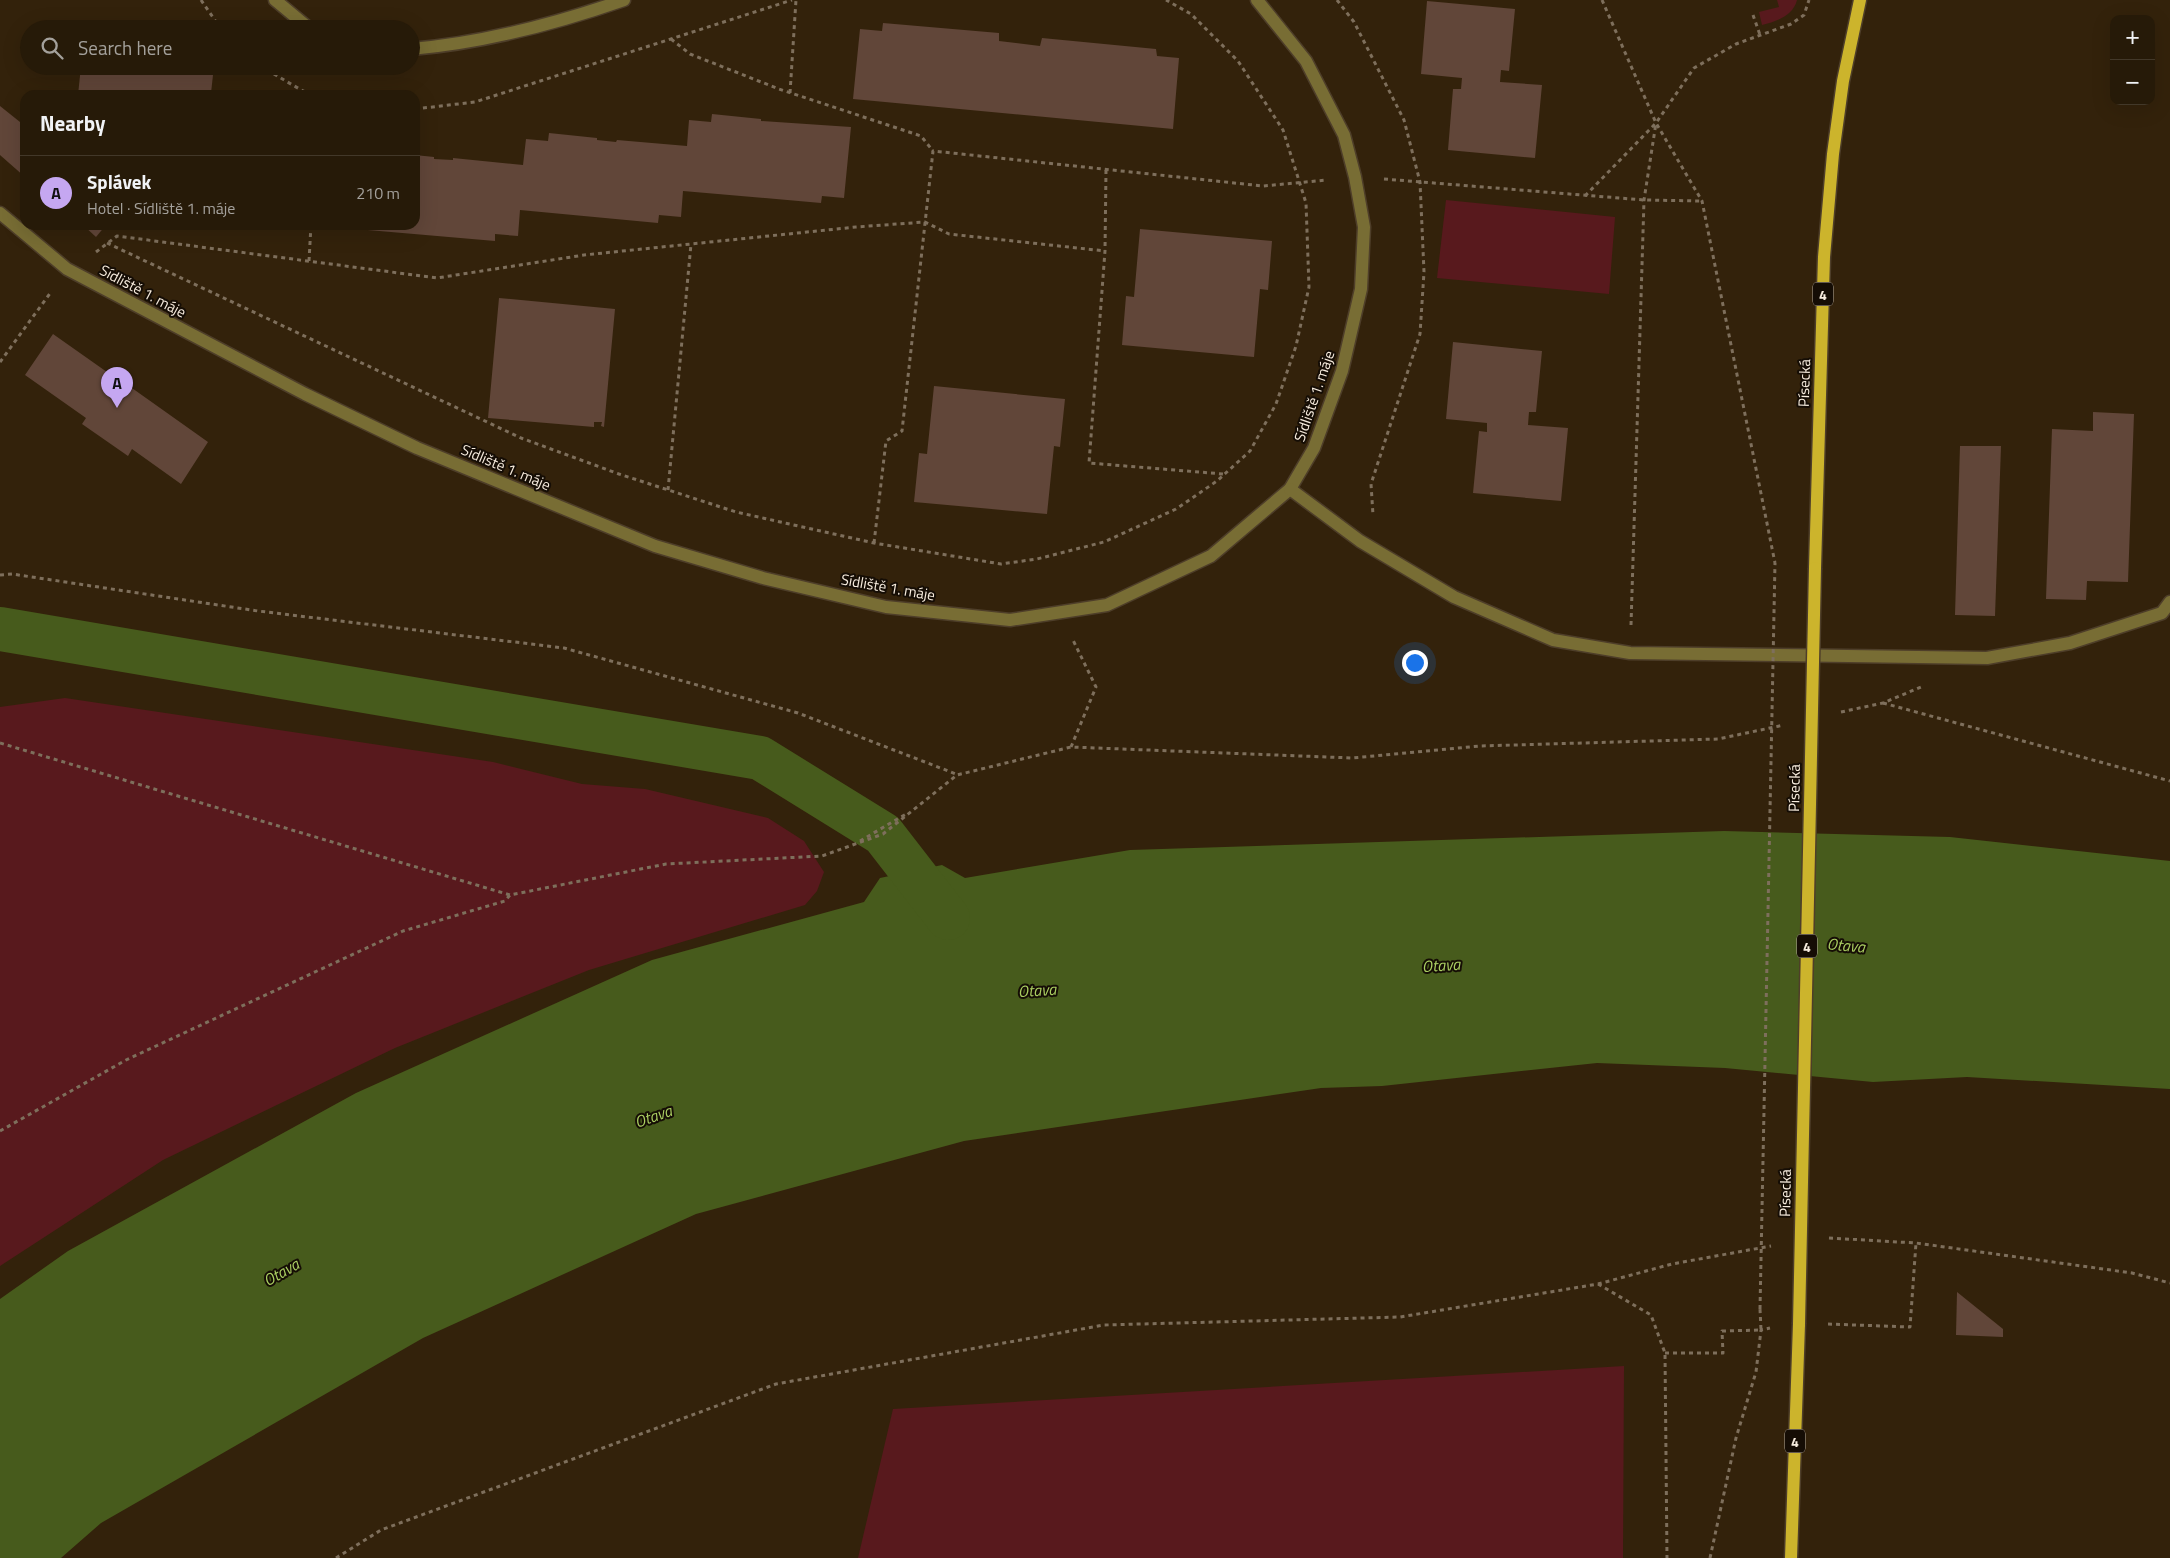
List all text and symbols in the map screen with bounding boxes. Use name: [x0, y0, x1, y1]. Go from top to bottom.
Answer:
map controls: [2110, 15, 2155, 105]
button: +: [2110, 15, 2155, 60]
search box: [20, 20, 420, 75]
text: Search here: [78, 33, 172, 62]
icon: search: [38, 34, 66, 62]
button: −: [2110, 60, 2155, 105]
text: Nearby: [40, 107, 105, 139]
text: Splávek: [87, 167, 151, 196]
text: A: [51, 181, 61, 205]
text: 210 m: [356, 181, 400, 205]
text: Hotel · Sídliště 1. máje: [87, 196, 235, 220]
street label: Sídliště 1. máje: [96, 259, 190, 323]
road number: 4: [1813, 282, 1833, 306]
street label: Sídliště 1. máje: [1288, 347, 1340, 445]
street label: Písecká: [1792, 358, 1816, 407]
pin: A: [101, 367, 133, 408]
street label: Sídliště 1. máje: [458, 438, 554, 496]
street label: Sídliště 1. máje: [839, 567, 937, 607]
your location: [1402, 650, 1428, 676]
street label: Písecká: [1782, 763, 1806, 812]
water label: Otava: [1826, 931, 1867, 959]
road number: 4: [1797, 934, 1817, 958]
water label: Otava: [1421, 952, 1462, 978]
water label: Otava: [1017, 977, 1058, 1003]
water label: Otava: [631, 1098, 676, 1134]
street label: Písecká: [1773, 1168, 1797, 1217]
water label: Otava: [258, 1252, 304, 1292]
road number: 4: [1785, 1430, 1805, 1452]

